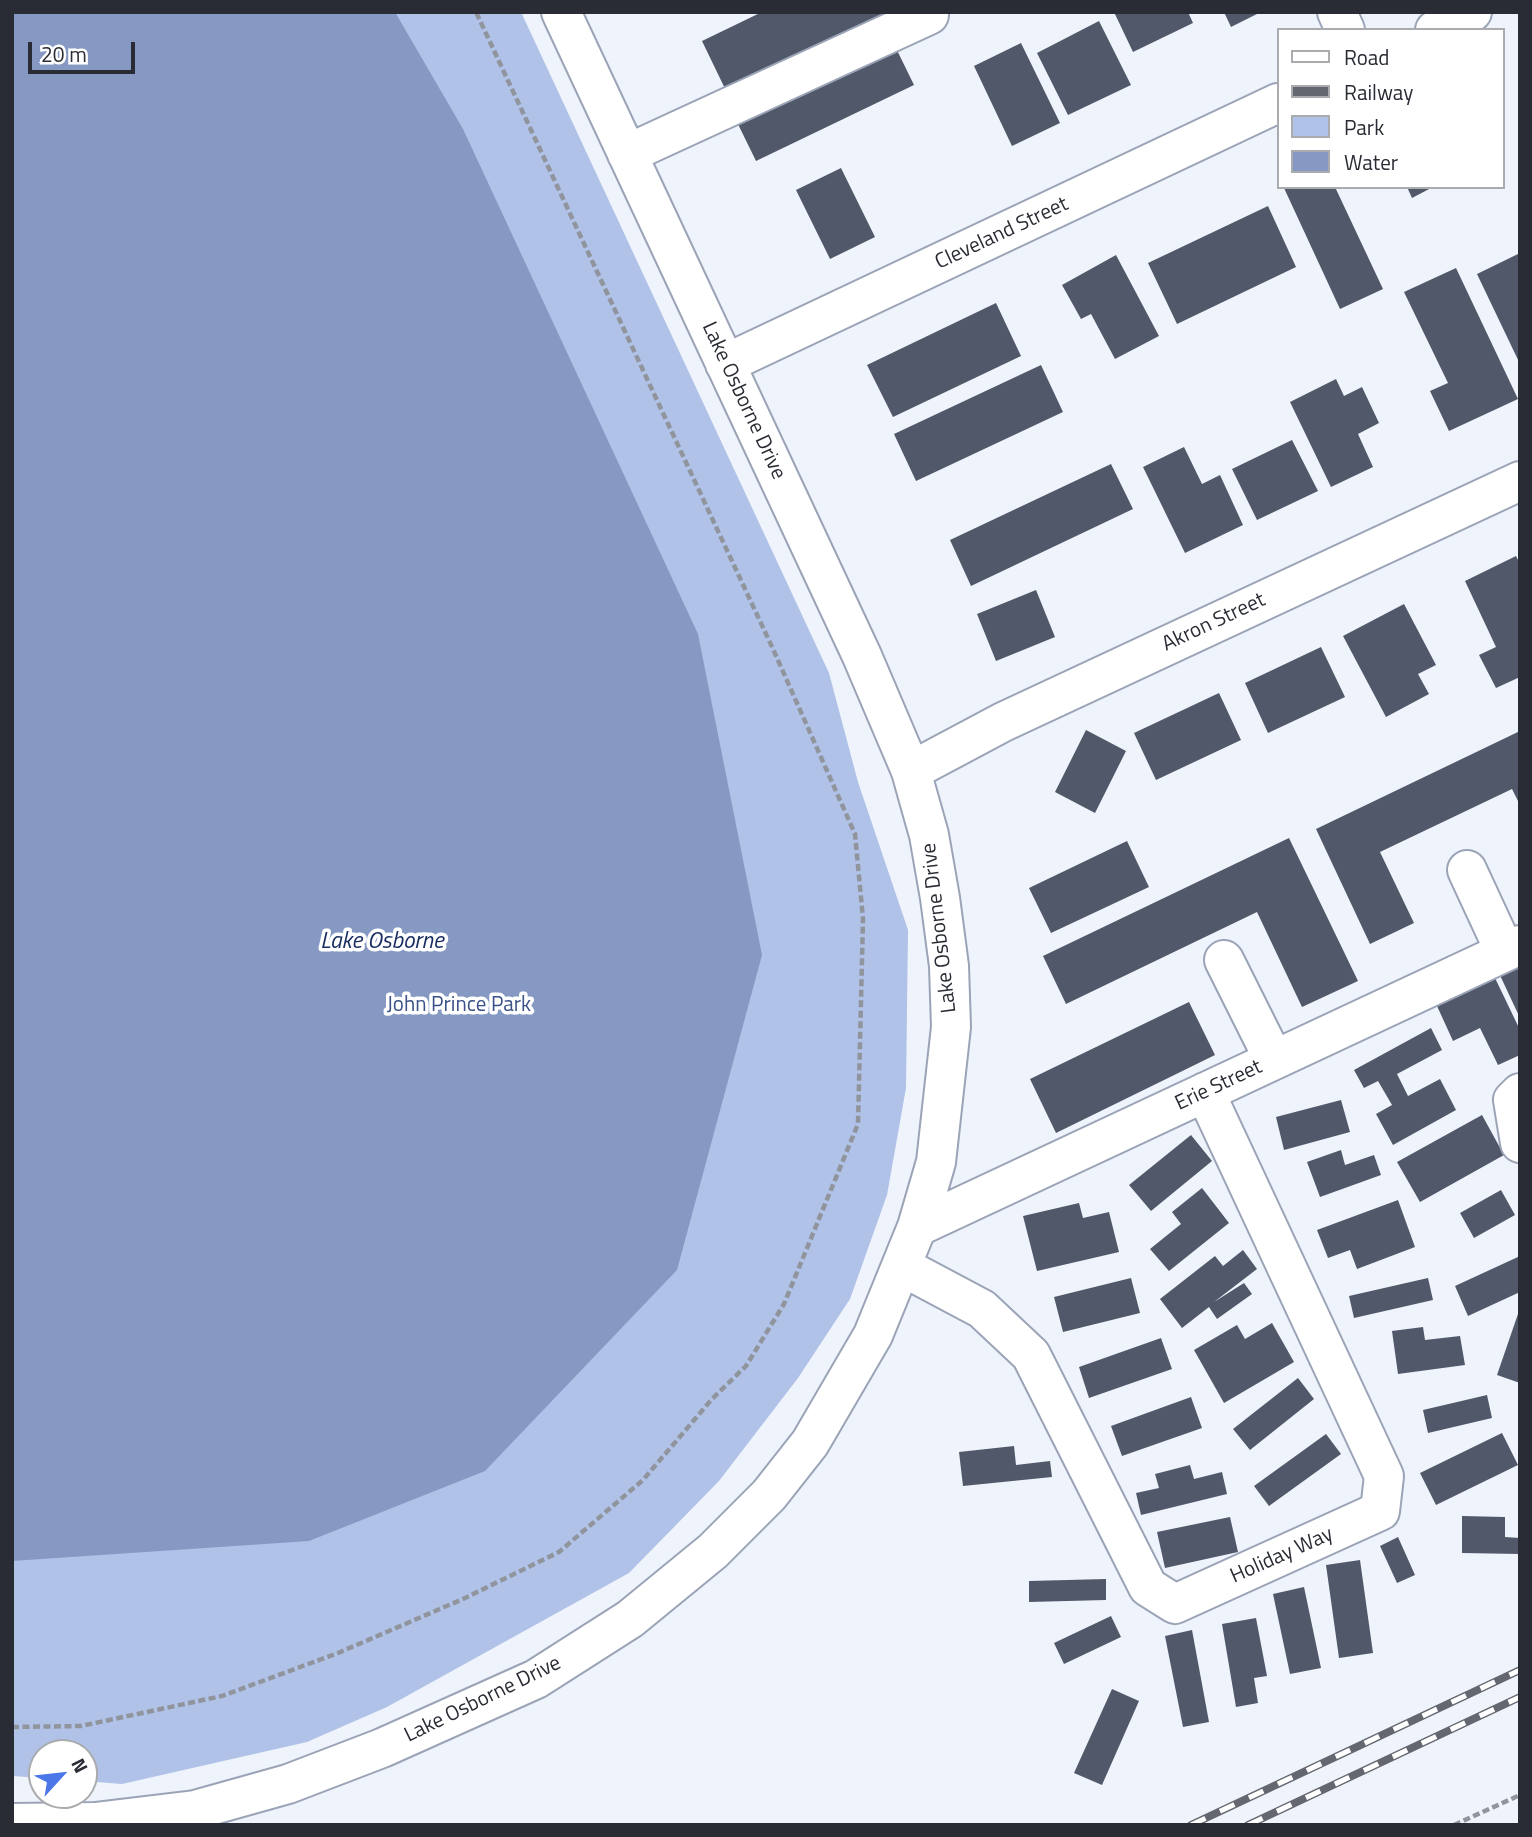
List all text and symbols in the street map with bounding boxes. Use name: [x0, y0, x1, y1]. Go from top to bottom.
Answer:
scale bar: [32, 28, 138, 72]
legend: [1276, 28, 1504, 189]
text: 20 m: [41, 38, 87, 70]
text: Road: [1344, 41, 1389, 73]
text: Railway: [1344, 76, 1413, 108]
text: Park: [1344, 111, 1384, 143]
text: Water: [1344, 146, 1398, 178]
street label: Cleveland Street: [932, 192, 1072, 276]
street label: Lake Osborne Drive: [695, 318, 791, 484]
street label: Akron Street: [1158, 588, 1270, 658]
street label: Lake Osborne Drive: [917, 842, 963, 1014]
water label: Lake Osborne: [320, 928, 444, 956]
park label: John Prince Park: [387, 993, 531, 1019]
street label: Erie Street: [1172, 1055, 1266, 1117]
street label: Holiday Way: [1227, 1522, 1337, 1590]
street label: Lake Osborne Drive: [401, 1651, 565, 1749]
north arrow: [28, 1739, 98, 1809]
text: N: [64, 1753, 96, 1778]

